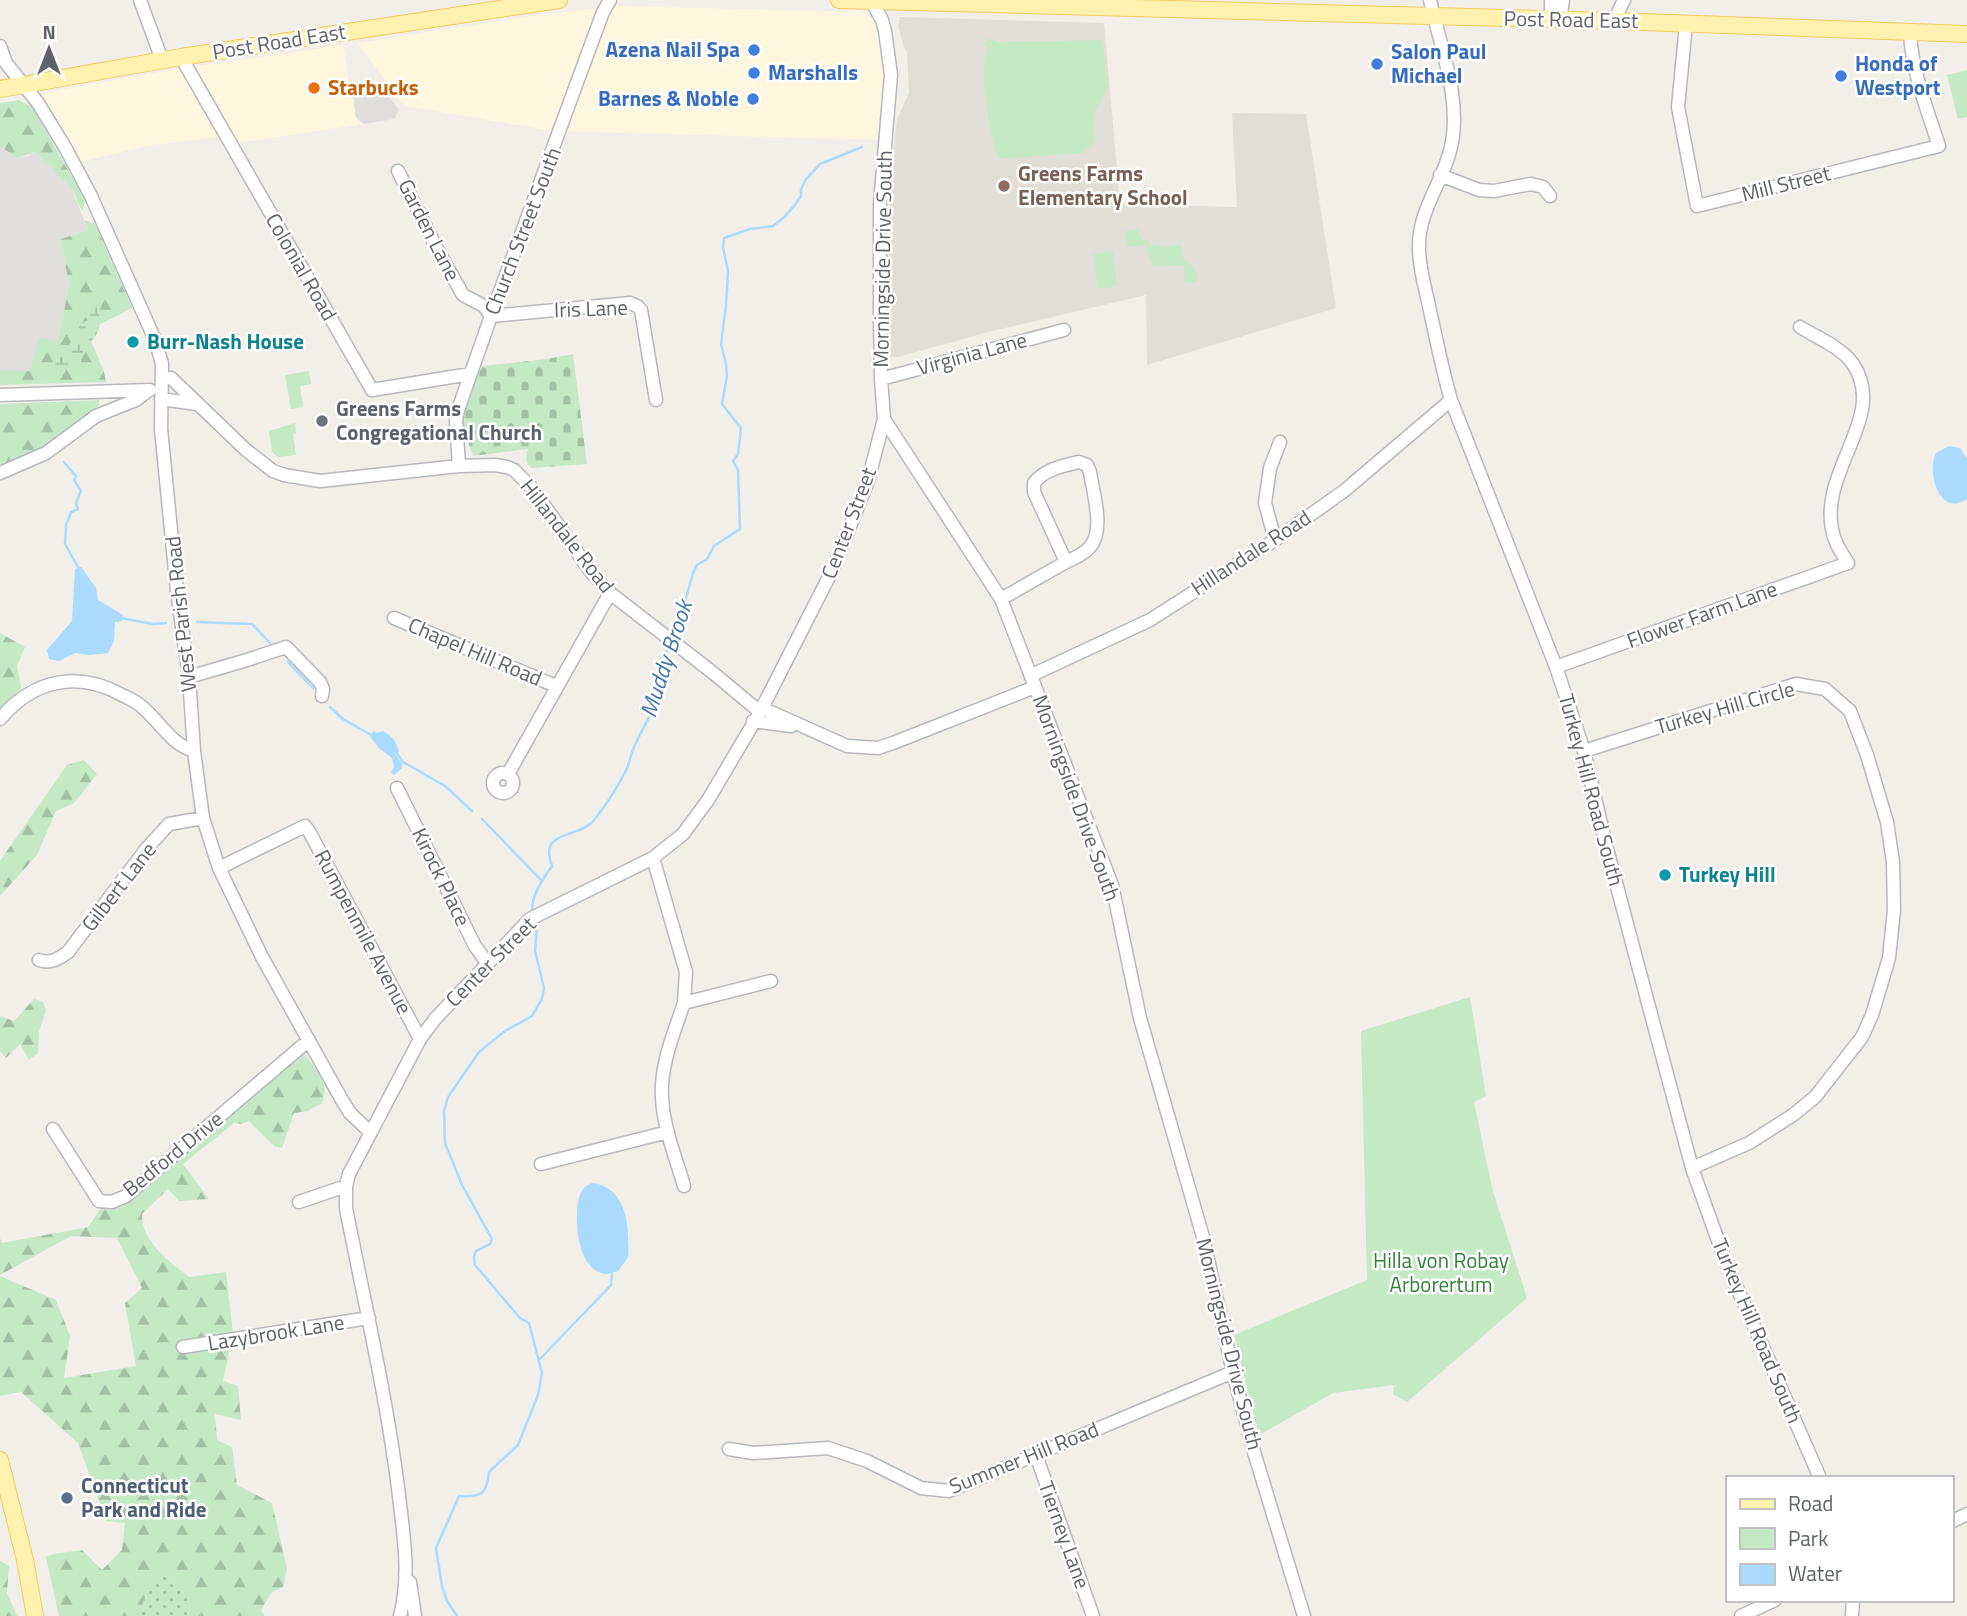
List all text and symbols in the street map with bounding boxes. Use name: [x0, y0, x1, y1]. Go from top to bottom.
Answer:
street label: Post Road East: [1503, 2, 1639, 36]
north arrow: [14, 14, 84, 84]
street label: Post Road East: [210, 15, 348, 67]
text: N: [42, 17, 56, 46]
place label: Azena Nail Spa: [606, 33, 740, 65]
place label: Salon Paul Michael: [1391, 35, 1487, 91]
marker: Azena Nail Spa: [746, 42, 762, 58]
place label: Honda of Westport: [1855, 47, 1941, 103]
place label: Marshalls: [768, 56, 858, 88]
marker: Salon Paul Michael: [1369, 56, 1385, 72]
marker: Marshalls: [746, 65, 762, 81]
marker: Honda of Westport: [1833, 68, 1849, 84]
place label: Starbucks: [328, 71, 419, 103]
marker: Starbucks: [306, 80, 322, 96]
place label: Barnes & Noble: [598, 82, 739, 114]
marker: Barnes & Noble: [745, 91, 761, 107]
street label: Church Street South: [475, 142, 569, 319]
street label: Morningside Drive South: [864, 150, 900, 368]
street label: Mill Street: [1738, 156, 1834, 210]
place label: Greens Farms Elementary School: [1018, 157, 1188, 213]
street label: Garden Lane: [391, 173, 469, 286]
marker: Greens Farms Elementary School: [996, 178, 1012, 194]
street label: Colonial Road: [258, 207, 346, 326]
street label: Iris Lane: [553, 291, 628, 325]
street label: Virginia Lane: [913, 323, 1030, 383]
place label: Burr-Nash House: [147, 325, 304, 357]
marker: Burr-Nash House: [125, 334, 141, 350]
place label: Greens Farms Congregational Church: [336, 392, 542, 448]
marker: Greens Farms Congregational Church: [314, 413, 330, 429]
street label: Center Street: [812, 462, 884, 583]
street label: Hillandale Road: [513, 471, 623, 599]
street label: Hillandale Road: [1184, 501, 1317, 603]
street label: West Parish Road: [156, 535, 204, 694]
street label: Flower Farm Lane: [1622, 572, 1781, 656]
water label: Muddy Brook: [630, 593, 702, 722]
street label: Chapel Hill Road: [403, 608, 547, 694]
street label: Turkey Hill Circle: [1651, 672, 1798, 742]
street label: Morningside Drive South: [1025, 690, 1129, 905]
street label: Turkey Hill Road South: [1551, 690, 1633, 890]
street label: Kirock Place: [404, 822, 480, 931]
street label: Gilbert Lane: [73, 835, 163, 938]
street label: Rumpenmile Avenue: [307, 843, 421, 1020]
place label: Turkey Hill: [1679, 858, 1776, 890]
marker: Turkey Hill: [1657, 867, 1673, 883]
street label: Center Street: [438, 908, 543, 1014]
street label: Bedford Drive: [115, 1103, 230, 1204]
street label: Turkey Hill Road South: [1704, 1233, 1811, 1428]
street label: Morningside Drive South: [1188, 1234, 1272, 1453]
park label: Hilla von Robay Arborertum: [1373, 1244, 1509, 1300]
street label: Lazybrook Lane: [205, 1305, 346, 1359]
street label: Summer Hill Road: [944, 1413, 1103, 1502]
place label: Connecticut Park and Ride: [81, 1469, 206, 1525]
street label: Tierney Lane: [1031, 1476, 1099, 1593]
legend: [1726, 1476, 1953, 1602]
text: Road: [1788, 1487, 1833, 1519]
marker: Connecticut Park and Ride: [59, 1490, 75, 1506]
text: Park: [1788, 1522, 1828, 1554]
text: Water: [1788, 1557, 1842, 1589]

